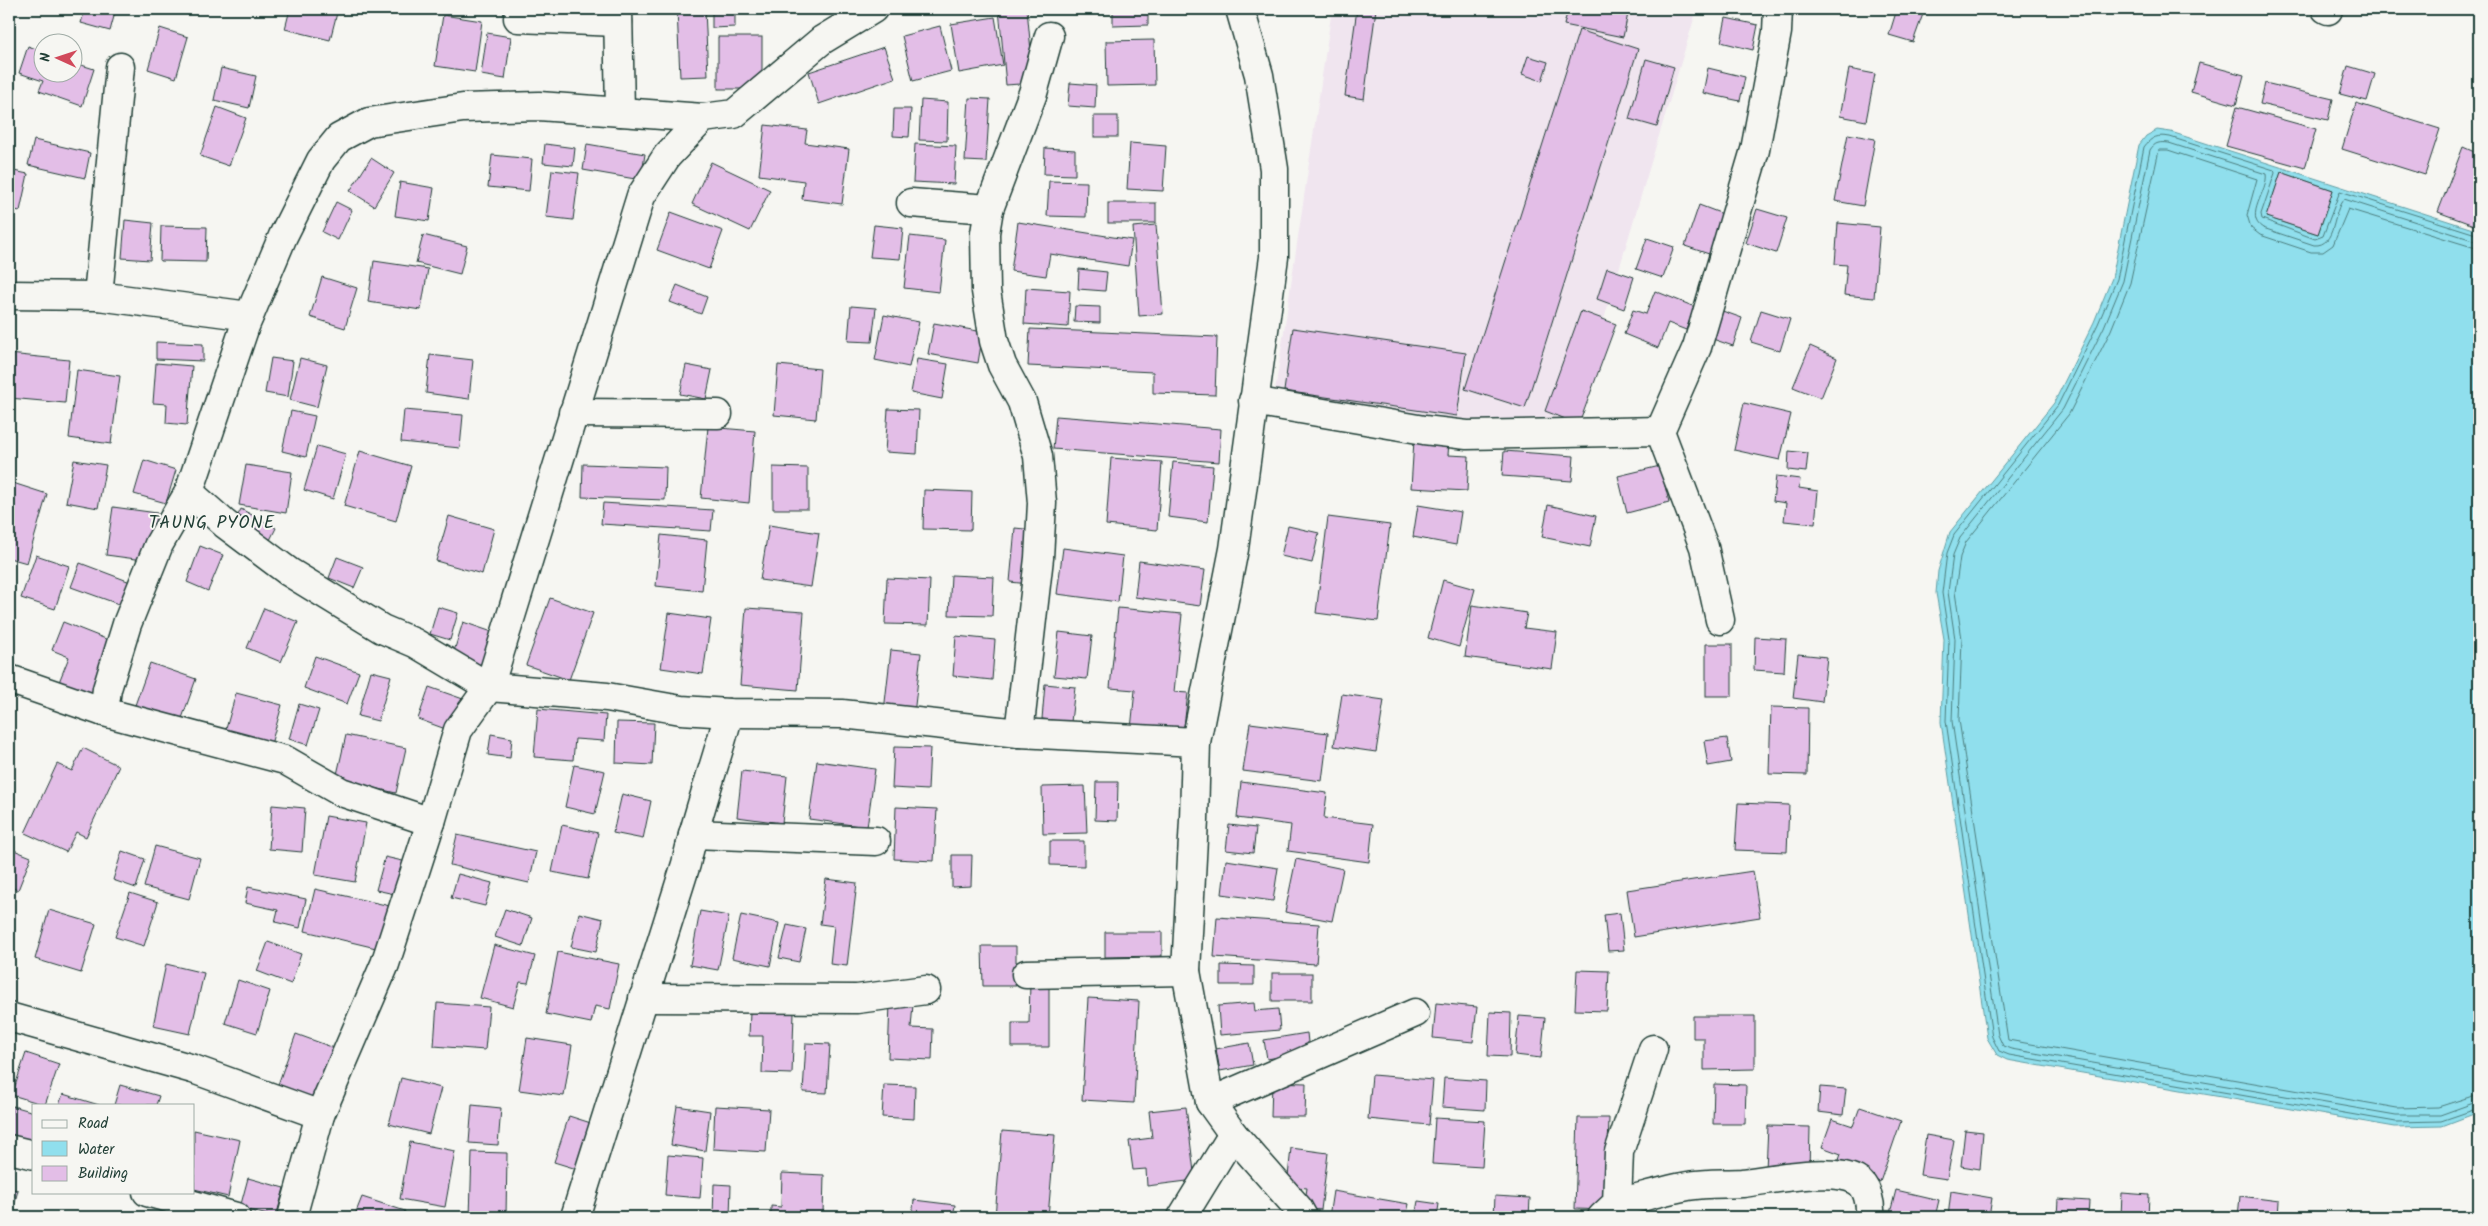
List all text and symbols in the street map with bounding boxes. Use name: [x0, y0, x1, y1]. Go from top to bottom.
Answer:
north arrow: [32, 32, 82, 82]
text: N: [35, 52, 57, 62]
district label: TAUNG PYONE: [149, 509, 275, 538]
legend: [32, 1104, 195, 1194]
text: Road: [78, 1112, 109, 1136]
text: Water: [78, 1138, 115, 1162]
text: Building: [78, 1162, 128, 1186]

